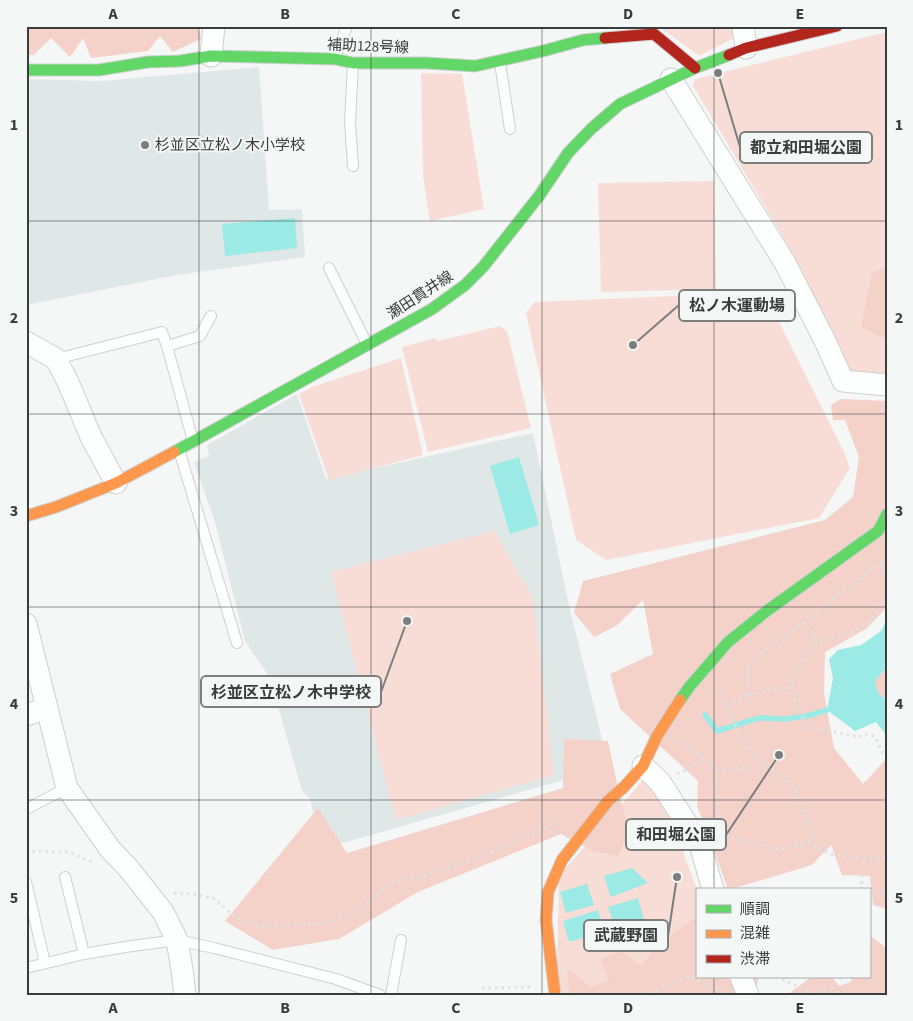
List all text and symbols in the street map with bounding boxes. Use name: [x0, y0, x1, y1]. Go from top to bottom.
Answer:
text: A: [107, 3, 118, 25]
text: B: [280, 3, 290, 25]
text: C: [451, 3, 461, 25]
text: D: [623, 3, 633, 25]
text: E: [796, 3, 804, 25]
street label: 補助128号線: [326, 35, 410, 58]
text: 1: [10, 114, 18, 136]
text: 1: [895, 114, 903, 136]
callout: 都立和田堀公園: [740, 132, 872, 163]
place label: 杉並区立松ノ木小学校: [155, 135, 305, 156]
text: 都立和田堀公園: [750, 137, 862, 159]
marker: 杉並区立松ノ木小学校: [139, 139, 151, 151]
street label: 瀬田貫井線: [383, 266, 457, 325]
callout: 松ノ木運動場: [679, 290, 795, 321]
text: 松ノ木運動場: [689, 295, 785, 317]
text: 2: [10, 307, 18, 329]
text: 2: [895, 307, 903, 329]
text: 3: [10, 500, 18, 522]
text: 3: [895, 500, 903, 522]
callout: 杉並区立松ノ木中学校: [201, 676, 381, 707]
text: 杉並区立松ノ木中学校: [211, 682, 371, 704]
text: 4: [10, 693, 19, 715]
text: 4: [895, 693, 904, 715]
callout: 和田堀公園: [626, 819, 726, 850]
text: 和田堀公園: [636, 824, 716, 846]
text: 5: [10, 887, 18, 909]
text: 5: [895, 887, 903, 909]
legend: [696, 888, 870, 978]
text: 順調: [740, 899, 770, 920]
callout: 武蔵野園: [584, 920, 668, 951]
text: 混雑: [740, 923, 770, 944]
text: 武蔵野園: [594, 925, 658, 947]
text: 渋滞: [740, 949, 770, 970]
text: A: [107, 997, 118, 1019]
text: B: [280, 997, 290, 1019]
text: C: [451, 997, 461, 1019]
text: D: [623, 997, 633, 1019]
text: E: [796, 997, 804, 1019]

